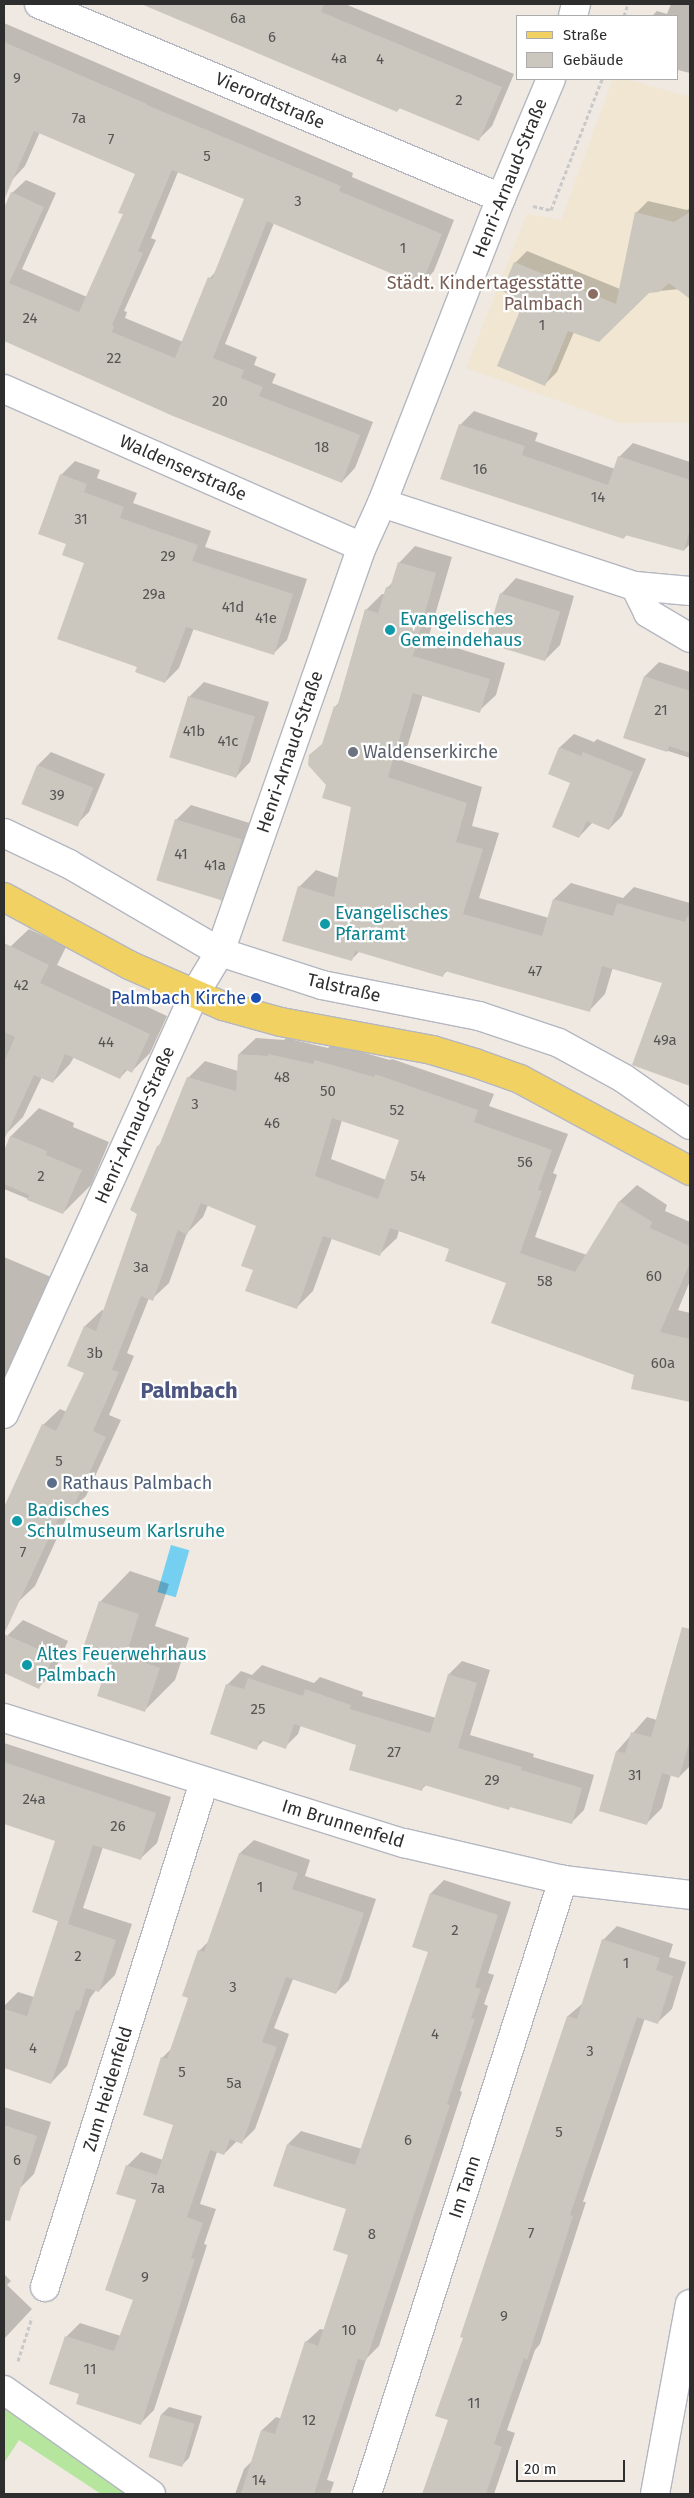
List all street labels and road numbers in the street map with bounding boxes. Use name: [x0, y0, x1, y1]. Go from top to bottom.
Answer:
street label: Vierordtstraße: [212, 68, 328, 134]
street label: Henri-Arnaud-Straße: [468, 95, 552, 261]
street label: Waldenserstraße: [116, 430, 250, 506]
street label: Henri-Arnaud-Straße: [252, 668, 328, 836]
street label: Talstraße: [305, 969, 383, 1007]
street label: Henri-Arnaud-Straße: [91, 1043, 179, 1207]
street label: Im Brunnenfeld: [279, 1795, 407, 1853]
street label: Zum Heidenfeld: [79, 2024, 137, 2154]
street label: Im Tann: [445, 2153, 485, 2221]

